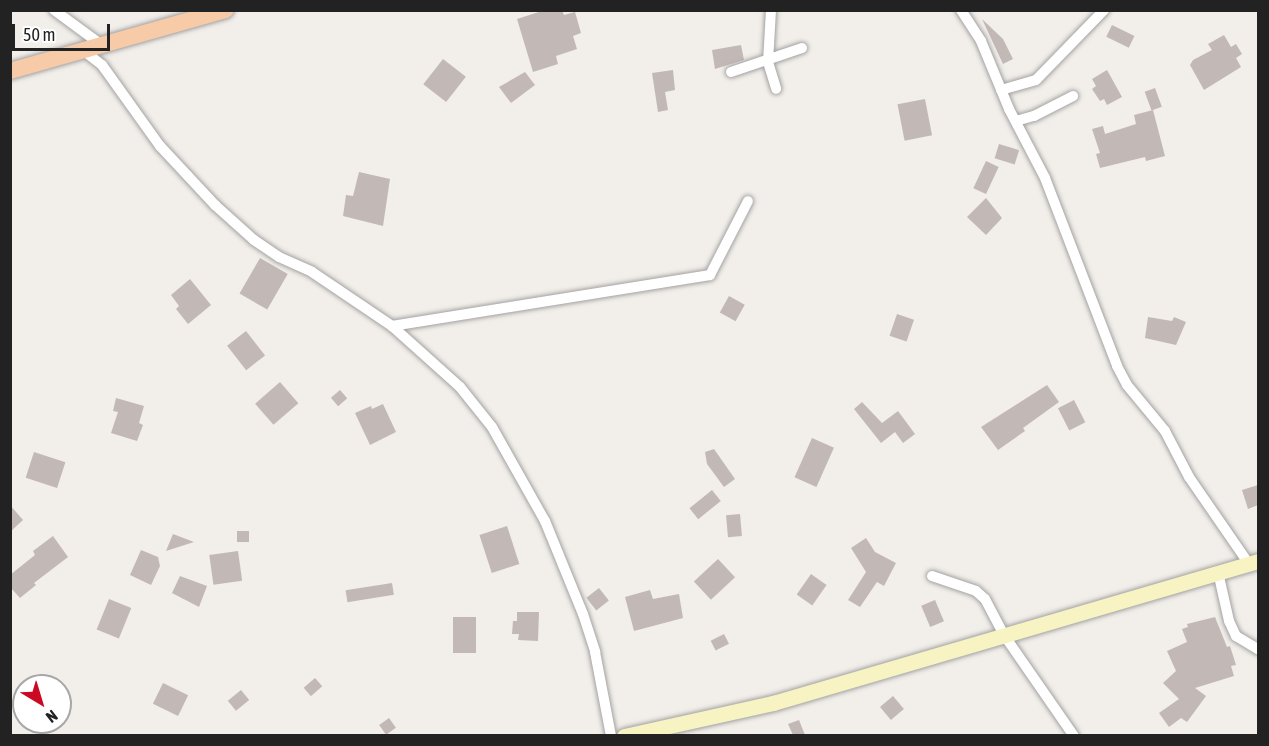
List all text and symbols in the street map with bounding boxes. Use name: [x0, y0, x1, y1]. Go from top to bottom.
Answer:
scale bar: [15, 12, 112, 50]
text: 50 m: [23, 24, 55, 45]
north arrow: [12, 674, 72, 734]
text: N: [43, 707, 61, 727]

